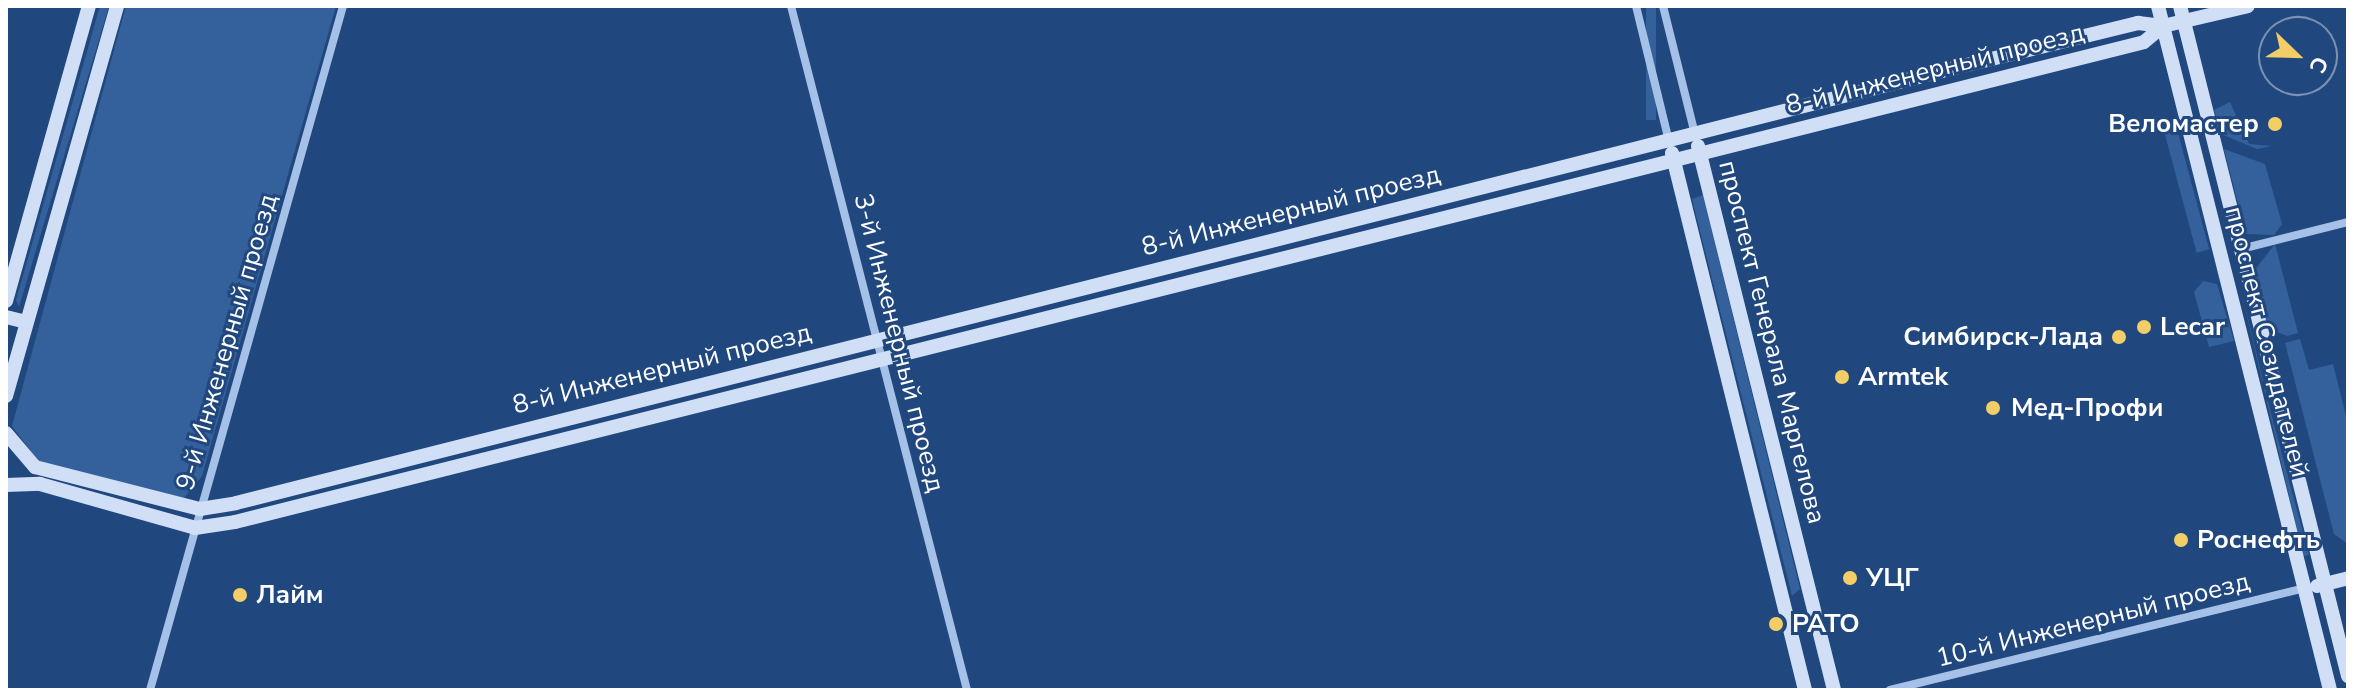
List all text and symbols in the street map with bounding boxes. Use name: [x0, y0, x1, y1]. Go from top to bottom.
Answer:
north arrow: [2258, 16, 2338, 96]
street label: 8-й Инженерный проезд: [1783, 17, 2087, 121]
text: С: [2302, 52, 2335, 77]
place label: Веломастер: [2108, 108, 2259, 140]
marker: Веломастер: [2266, 115, 2284, 133]
street label: проспект Генерала Маргелова: [1712, 157, 1832, 527]
street label: 8-й Инженерный проезд: [1139, 159, 1443, 263]
street label: 9-й Инженерный проезд: [170, 190, 284, 494]
street label: 3-й Инженерный проезд: [847, 191, 951, 495]
street label: проспект Созидателей: [2218, 203, 2316, 481]
place label: Lecar: [2160, 311, 2225, 343]
street label: 8-й Инженерный проезд: [510, 317, 814, 421]
marker: Lecar: [2135, 318, 2153, 336]
place label: Симбирск-Лада: [1903, 321, 2103, 353]
marker: Симбирск-Лада: [2110, 328, 2128, 346]
place label: Armtek: [1858, 361, 1948, 393]
marker: Armtek: [1833, 368, 1851, 386]
place label: Мед-Профи: [2011, 392, 2163, 424]
marker: Мед-Профи: [1982, 397, 2004, 419]
place label: Роснефть: [2197, 524, 2320, 556]
marker: Роснефть: [2172, 531, 2190, 549]
place label: УЦГ: [1866, 562, 1919, 594]
street label: 10-й Инженерный проезд: [1933, 566, 2253, 674]
marker: УЦГ: [1841, 569, 1859, 587]
place label: Лайм: [256, 579, 324, 611]
marker: Лайм: [231, 586, 249, 604]
place label: РАТО: [1792, 608, 1860, 640]
marker: РАТО: [1767, 615, 1785, 633]

